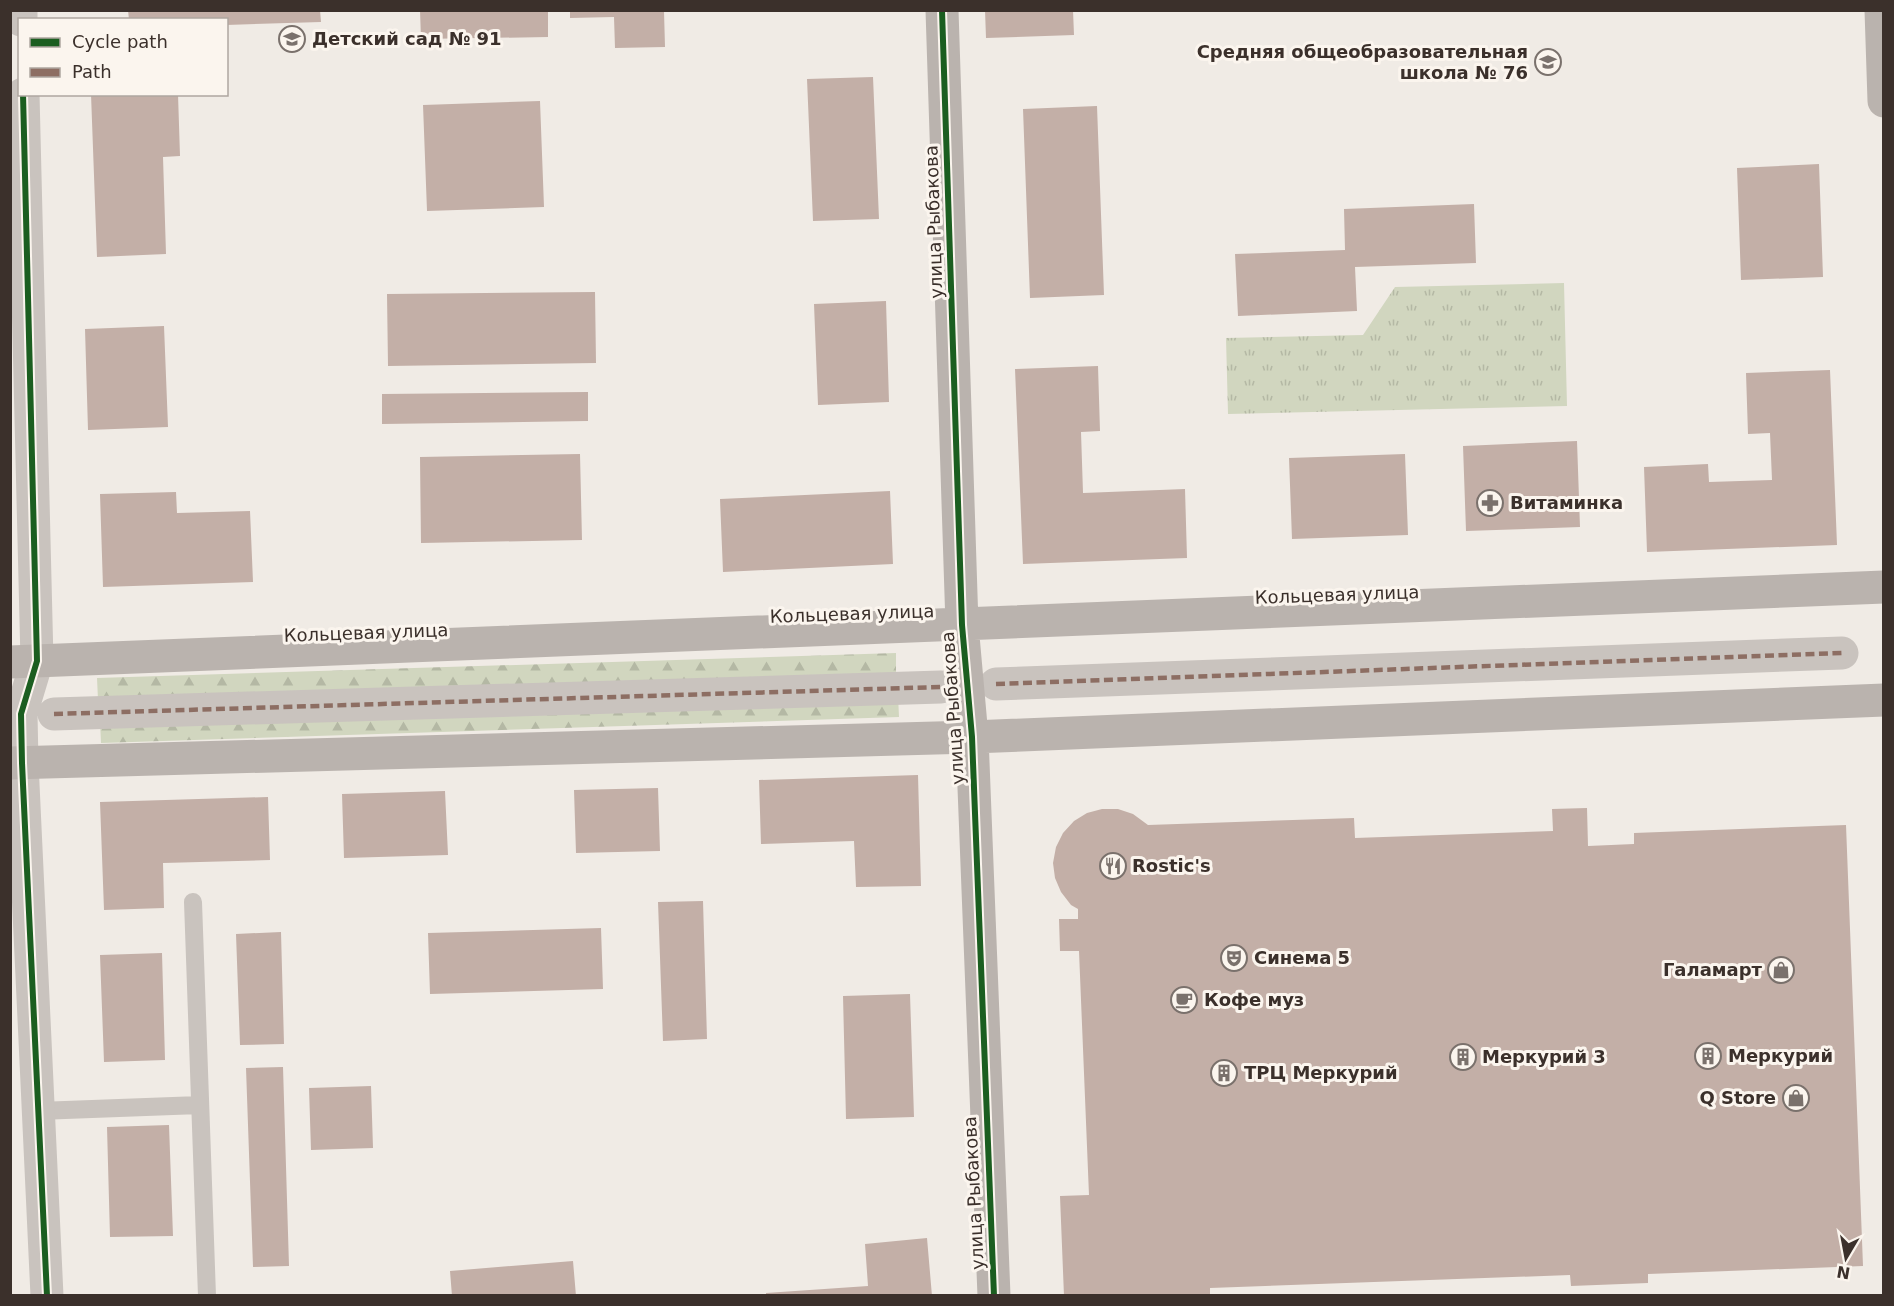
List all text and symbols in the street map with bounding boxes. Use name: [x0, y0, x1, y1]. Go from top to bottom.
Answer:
legend: [18, 18, 228, 96]
school or university icon: Детский сад № 91: [277, 24, 307, 54]
place label: Детский сад № 91: [312, 28, 502, 49]
text: Cycle path: [72, 31, 168, 52]
place label: Средняя общеобразовательная школа № 76: [1197, 41, 1528, 83]
school or university icon: Средняя общеобразовательная школа № 76: [1533, 47, 1563, 77]
text: Path: [72, 61, 112, 82]
street label: улица Рыбакова: [920, 145, 947, 299]
pharmacy icon: Витаминка: [1475, 488, 1505, 518]
place label: Витаминка: [1510, 492, 1623, 513]
street label: Кольцевая улица: [1254, 581, 1420, 608]
street label: Кольцевая улица: [769, 600, 935, 627]
street label: Кольцевая улица: [283, 619, 449, 646]
street label: улица Рыбакова: [937, 631, 968, 785]
restaurant icon: Rostic's: [1098, 851, 1128, 881]
place label: Rostic's: [1132, 855, 1211, 876]
theatre icon: Синема 5: [1219, 943, 1249, 973]
place label: Синема 5: [1254, 947, 1350, 968]
shop icon: Галамарт: [1766, 955, 1796, 985]
place label: Галамарт: [1663, 959, 1763, 980]
cafe icon: Кофе муз: [1169, 985, 1199, 1015]
place label: Кофе муз: [1204, 989, 1304, 1010]
building icon: Меркурий: [1693, 1041, 1723, 1071]
building icon: Меркурий 3: [1448, 1042, 1478, 1072]
place label: Меркурий: [1728, 1045, 1833, 1066]
place label: Меркурий 3: [1482, 1046, 1606, 1067]
building icon: ТРЦ Меркурий: [1209, 1058, 1239, 1088]
place label: ТРЦ Меркурий: [1244, 1062, 1398, 1083]
shop icon: Q Store: [1781, 1083, 1811, 1113]
place label: Q Store: [1699, 1087, 1776, 1108]
street label: улица Рыбакова: [959, 1116, 988, 1270]
north arrow: [1816, 1228, 1876, 1288]
text: N: [1835, 1262, 1852, 1283]

